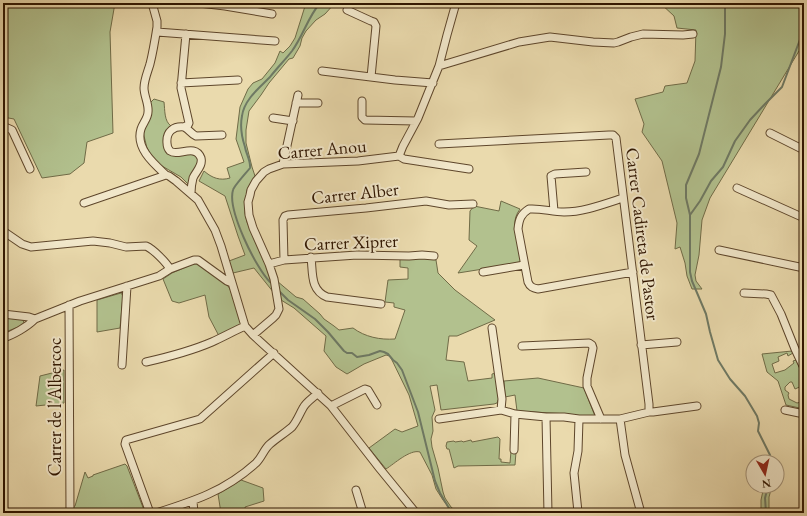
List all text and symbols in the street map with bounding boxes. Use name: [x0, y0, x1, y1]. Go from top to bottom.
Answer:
street label: Carrer Anou: [277, 134, 368, 164]
street label: Carrer Cadireta de Pastor: [621, 146, 665, 322]
street label: Carrer Alber: [310, 177, 400, 209]
street label: Carrer Xiprer: [304, 229, 398, 255]
street label: Carrer de l'Albercoc: [43, 338, 66, 476]
north arrow: [745, 454, 785, 494]
text: N: [761, 476, 772, 492]

